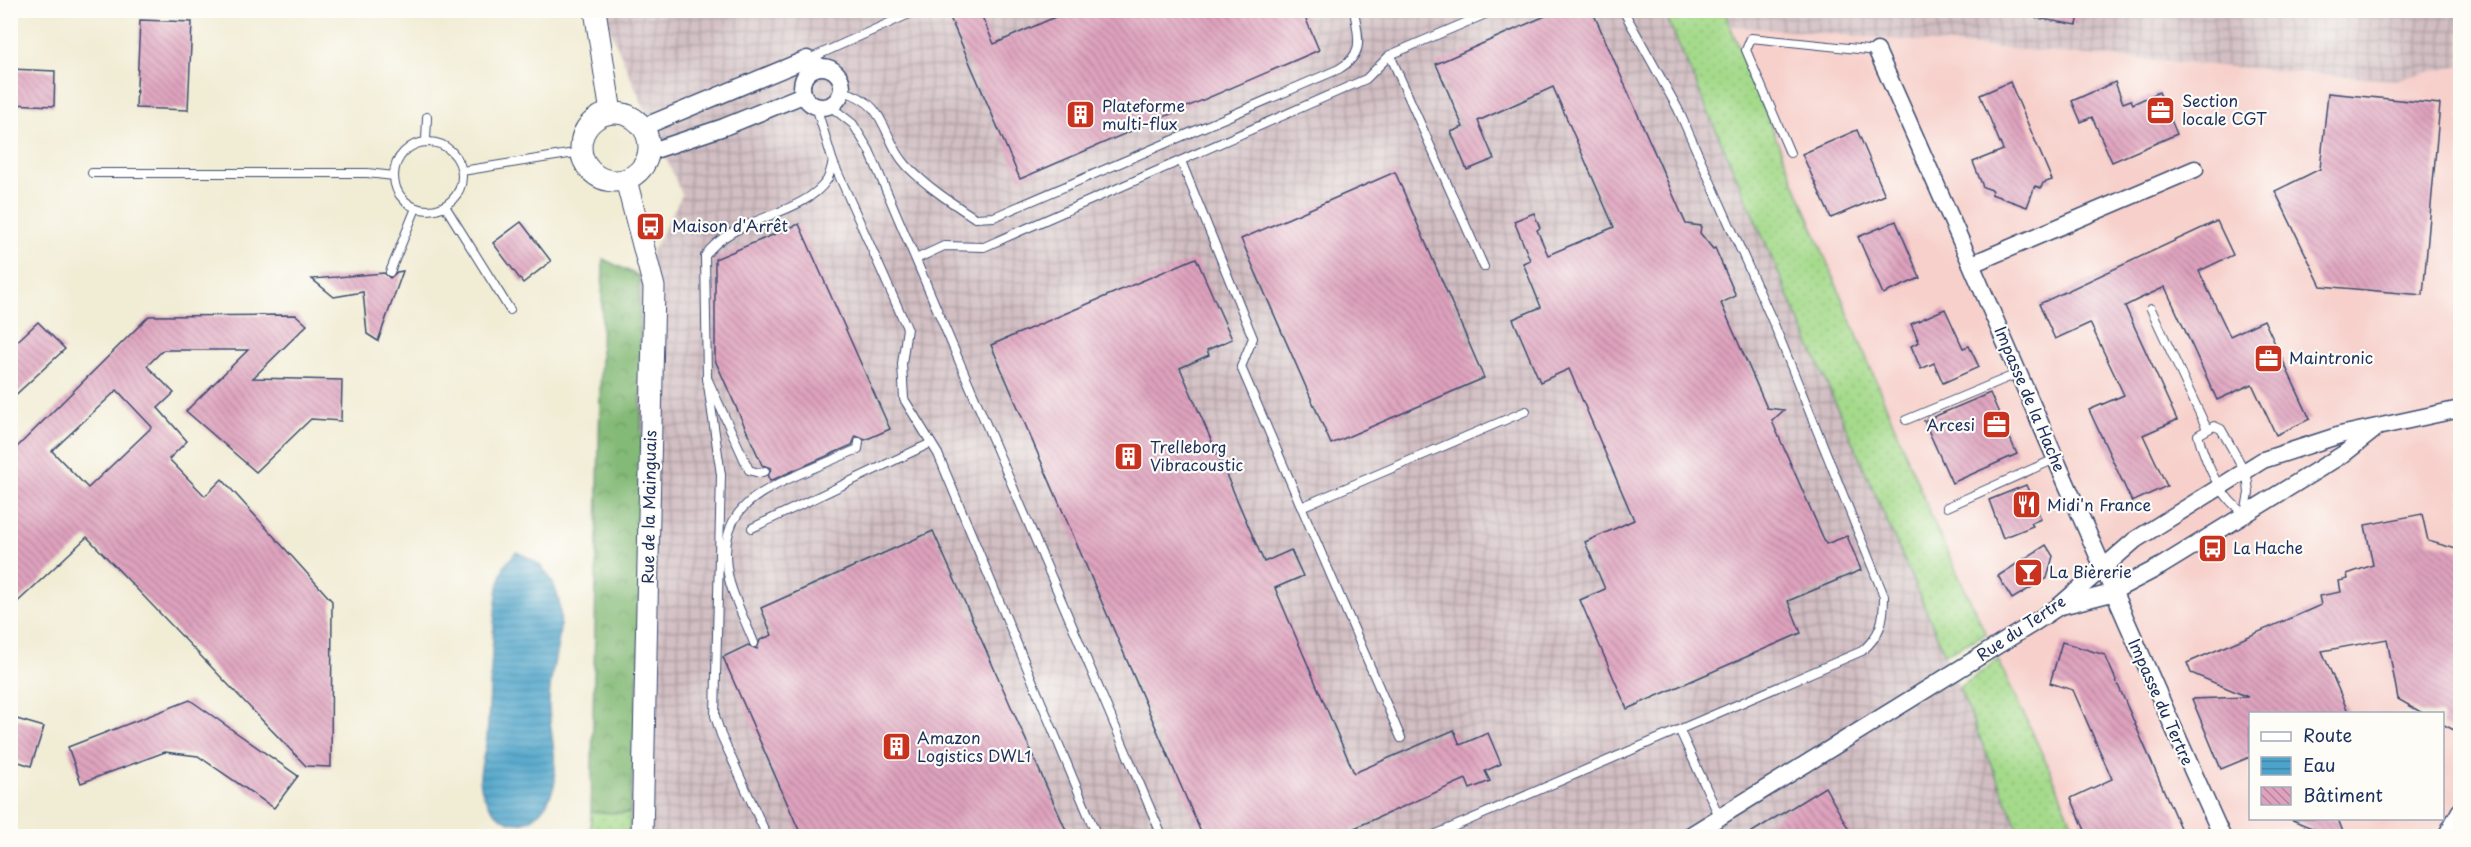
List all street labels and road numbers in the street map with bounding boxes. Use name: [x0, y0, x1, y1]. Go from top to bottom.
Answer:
street label: Impasse de la Hache: [1989, 322, 2072, 475]
street label: Rue de la Mainguais: [635, 430, 661, 584]
street label: Rue du Tertre: [1971, 588, 2070, 666]
street label: Impasse du Tertre: [2123, 634, 2201, 769]

